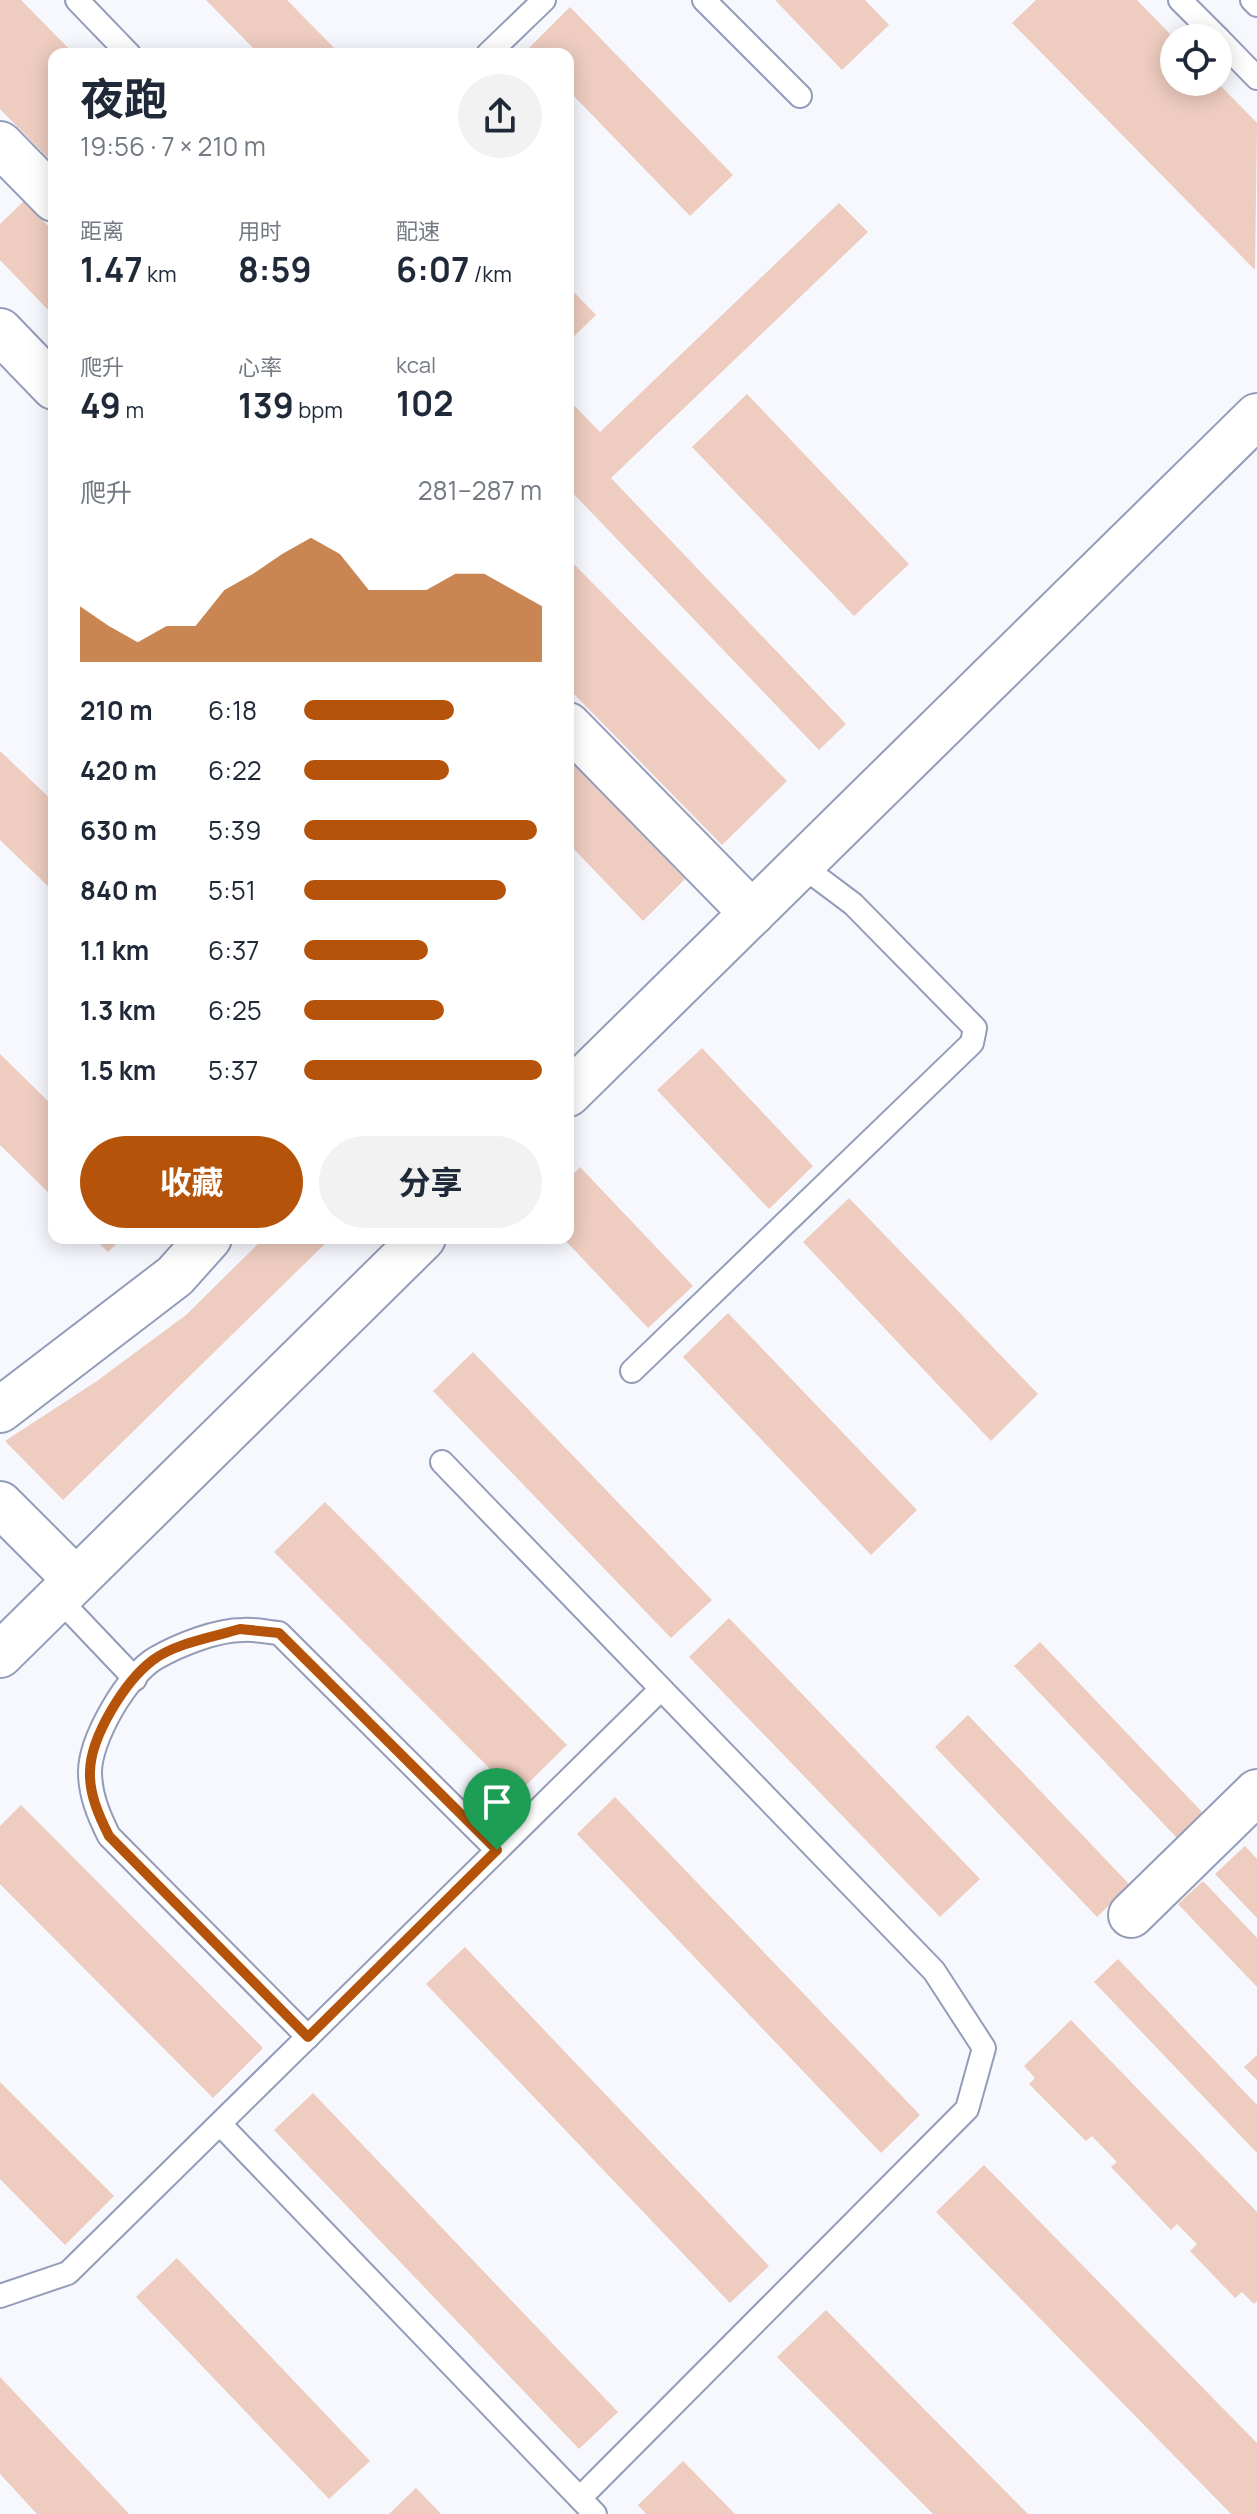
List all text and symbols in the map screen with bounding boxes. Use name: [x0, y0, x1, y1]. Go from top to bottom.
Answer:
map controls: [1160, 24, 1232, 96]
button: locate: [1160, 24, 1232, 96]
text: 夜跑: [80, 68, 168, 128]
button: share: [458, 74, 542, 158]
text: 19:56 · 7 × 210 m: [80, 128, 266, 164]
text: 距离: [80, 216, 124, 246]
text: 用时: [238, 216, 282, 246]
text: 配速: [396, 216, 440, 246]
text: 1.47: [80, 246, 143, 292]
text: 8:59: [238, 246, 312, 292]
text: 6:07: [396, 246, 469, 292]
text: km: [143, 259, 177, 289]
text: /km: [469, 259, 512, 289]
text: kcal: [396, 350, 436, 380]
text: 爬升: [80, 352, 124, 382]
text: 心率: [238, 352, 282, 382]
text: 102: [396, 380, 454, 426]
text: 49: [80, 382, 121, 428]
text: 139: [238, 382, 294, 428]
text: m: [121, 395, 144, 425]
text: bpm: [294, 395, 343, 425]
text: 281–287 m: [418, 472, 542, 508]
text: 爬升: [80, 474, 132, 510]
text: 210 m: [80, 692, 153, 728]
text: 6:18: [208, 692, 257, 728]
text: 420 m: [80, 752, 157, 788]
text: 6:22: [208, 752, 262, 788]
text: 630 m: [80, 812, 157, 848]
text: 5:39: [208, 812, 261, 848]
text: 840 m: [80, 872, 157, 908]
text: 5:51: [208, 872, 256, 908]
text: 1.1 km: [80, 932, 149, 968]
text: 6:37: [208, 932, 259, 968]
text: 1.3 km: [80, 992, 156, 1028]
text: 6:25: [208, 992, 262, 1028]
text: 1.5 km: [80, 1052, 156, 1088]
text: 5:37: [208, 1052, 258, 1088]
button: 收藏: [80, 1136, 303, 1228]
button: 分享: [319, 1136, 542, 1228]
pin: [463, 1768, 531, 1850]
icon: arrive: [475, 1780, 519, 1824]

